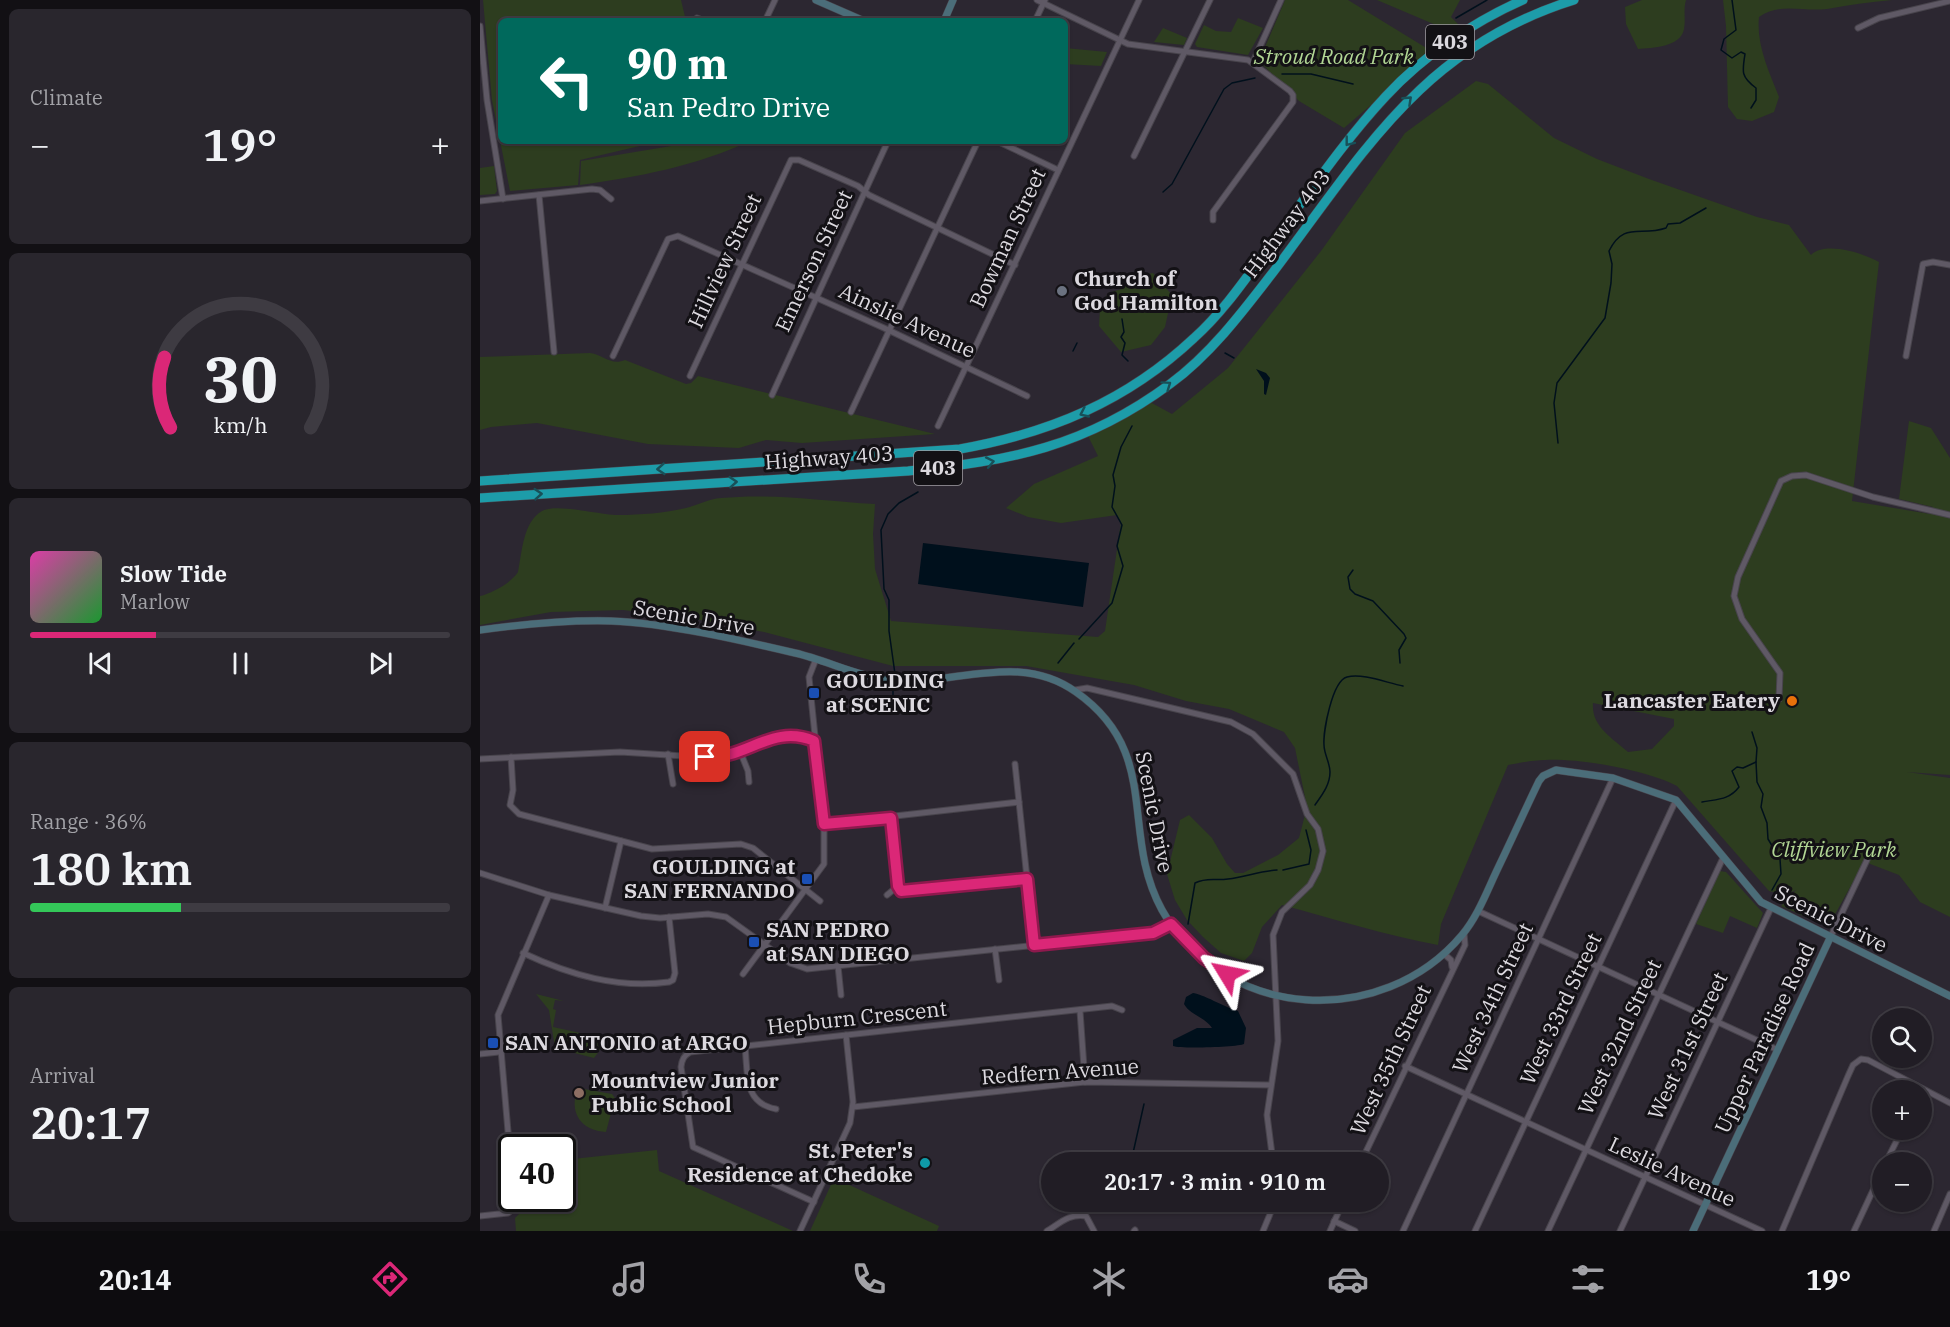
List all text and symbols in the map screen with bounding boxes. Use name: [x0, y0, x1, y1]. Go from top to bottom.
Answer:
road number: 403: [1426, 25, 1474, 59]
text: 90 m: [627, 36, 728, 91]
icon: left: [528, 42, 606, 120]
park label: Stroud Road Park: [1253, 42, 1415, 70]
text: Climate: [30, 84, 103, 111]
text: San Pedro Drive: [627, 89, 830, 124]
one-way arrow: [1401, 96, 1412, 107]
text: 19°: [202, 115, 278, 173]
text: −: [30, 123, 50, 166]
text: +: [430, 123, 450, 166]
one-way arrow: [1345, 135, 1356, 146]
street label: Bowman Street: [963, 163, 1052, 312]
street label: Highway 403: [1236, 164, 1336, 283]
street label: Emerson Street: [768, 185, 858, 336]
street label: Hillview Street: [681, 189, 767, 332]
place label: Church of God Hamilton: [1074, 264, 1218, 316]
street label: Ainslie Avenue: [835, 276, 980, 364]
marker: Church of God Hamilton: [1055, 284, 1069, 298]
text: 30: [203, 338, 277, 419]
one-way arrow: [1161, 381, 1172, 392]
one-way arrow: [1079, 406, 1090, 418]
text: km/h: [213, 412, 267, 440]
street label: Highway 403: [764, 439, 894, 475]
road number: 403: [914, 451, 962, 485]
one-way arrow: [985, 456, 995, 469]
one-way arrow: [656, 463, 665, 476]
one-way arrow: [728, 476, 738, 489]
one-way arrow: [534, 488, 543, 501]
text: Slow Tide: [120, 559, 227, 588]
text: Marlow: [120, 588, 190, 615]
street label: Scenic Drive: [631, 593, 757, 641]
icon: previous: [84, 647, 117, 680]
icon: pause: [224, 647, 257, 680]
icon: next: [364, 647, 397, 680]
place label: GOULDING at SCENIC: [826, 666, 944, 718]
marker: GOULDING at SCENIC: [807, 686, 821, 700]
place label: Lancaster Eatery: [1604, 686, 1780, 714]
marker: Lancaster Eatery: [1785, 694, 1799, 708]
pin: [679, 731, 730, 782]
icon: arrive: [688, 740, 721, 773]
street label: Scenic Drive: [1130, 749, 1180, 875]
text: Range · 36%: [30, 808, 147, 835]
park label: Cliffview Park: [1771, 835, 1898, 863]
text: 180 km: [30, 839, 192, 897]
place label: GOULDING at SAN FERNANDO: [624, 852, 795, 904]
marker: GOULDING at SAN FERNANDO: [800, 872, 814, 886]
street label: Scenic Drive: [1770, 878, 1893, 958]
place label: SAN PEDRO at SAN DIEGO: [766, 915, 910, 967]
street label: West 34th Street: [1445, 918, 1539, 1077]
street label: West 33rd Street: [1513, 928, 1607, 1089]
marker: SAN PEDRO at SAN DIEGO: [747, 935, 761, 949]
street label: Upper Paradise Road: [1708, 937, 1821, 1138]
position arrow: [1195, 942, 1259, 1006]
street label: West 32nd Street: [1571, 954, 1667, 1119]
street label: West 31st Street: [1641, 967, 1734, 1124]
street label: West 35th Street: [1343, 980, 1437, 1139]
street label: Hepburn Crescent: [766, 994, 948, 1040]
map controls: [1872, 1008, 1932, 1212]
button: search: [1872, 1008, 1932, 1068]
place label: SAN ANTONIO at ARGO: [505, 1028, 748, 1056]
marker: SAN ANTONIO at ARGO: [486, 1036, 500, 1050]
street label: Redfern Avenue: [980, 1052, 1140, 1090]
text: Arrival: [30, 1062, 95, 1089]
place label: Mountview Junior Public School: [591, 1066, 779, 1118]
button: +: [1872, 1080, 1932, 1140]
marker: Mountview Junior Public School: [572, 1086, 586, 1100]
text: 20:17: [30, 1093, 151, 1151]
street label: Leslie Avenue: [1604, 1129, 1740, 1213]
speed limit sign: 40: [498, 1134, 576, 1212]
place label: St. Peter's Residence at Chedoke: [687, 1136, 913, 1188]
button: −: [1872, 1152, 1932, 1212]
marker: St. Peter's Residence at Chedoke: [918, 1156, 932, 1170]
text: 20:17 · 3 min · 910 m: [1104, 1167, 1326, 1196]
icon: directions: [369, 1258, 411, 1300]
icon: music: [609, 1258, 651, 1300]
icon: phone: [848, 1258, 890, 1300]
icon: climate: [1088, 1258, 1130, 1300]
icon: car: [1327, 1258, 1369, 1300]
icon: filters: [1567, 1258, 1609, 1300]
text: 20:14: [99, 1262, 172, 1297]
text: 19°: [1806, 1262, 1851, 1297]

